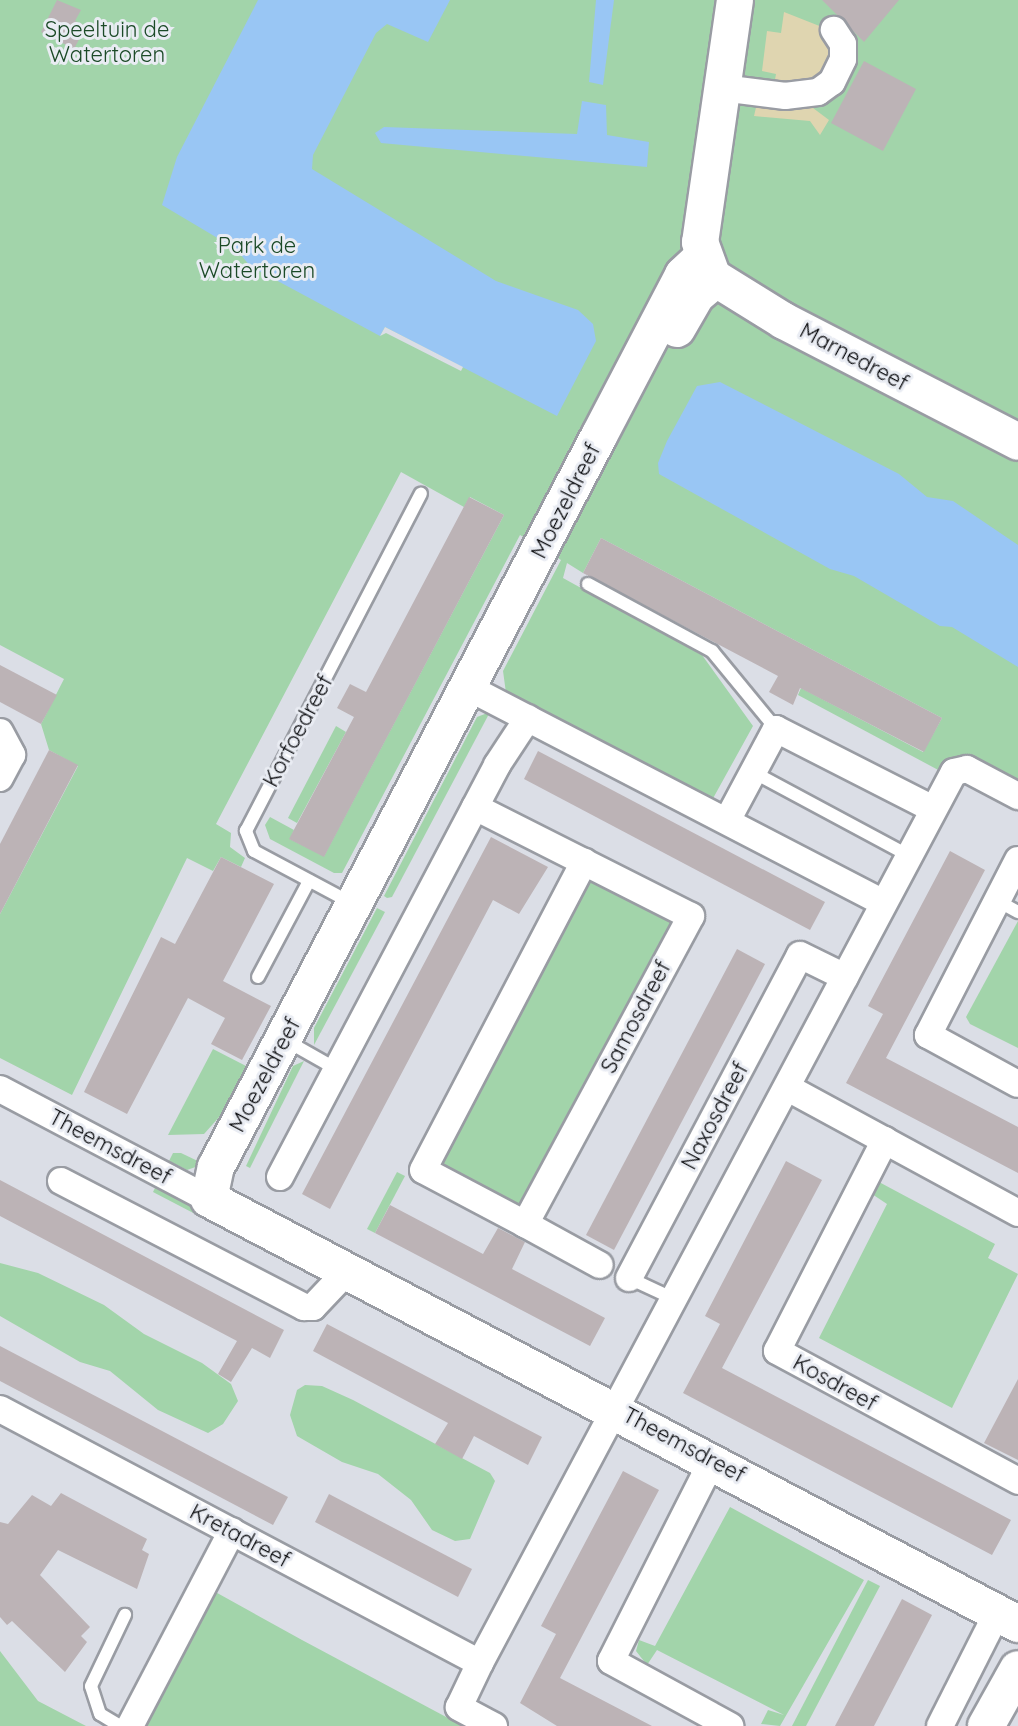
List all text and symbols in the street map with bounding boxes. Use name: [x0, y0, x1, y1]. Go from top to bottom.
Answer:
park label: Speeltuin de Watertoren: [45, 16, 169, 68]
park label: Park de Watertoren: [199, 232, 315, 284]
street label: Marnedreef: [795, 317, 913, 397]
street label: Moezeldreef: [526, 439, 606, 563]
street label: Korfoedreef: [257, 670, 339, 792]
street label: Samosdreef: [595, 956, 677, 1078]
street label: Moezeldreef: [224, 1013, 306, 1137]
street label: Naxosdreef: [676, 1058, 754, 1174]
street label: Theemsdreef: [44, 1104, 176, 1190]
street label: Kosdreef: [788, 1349, 882, 1417]
street label: Theemsdreef: [618, 1402, 750, 1488]
street label: Kretadreef: [185, 1499, 295, 1573]

